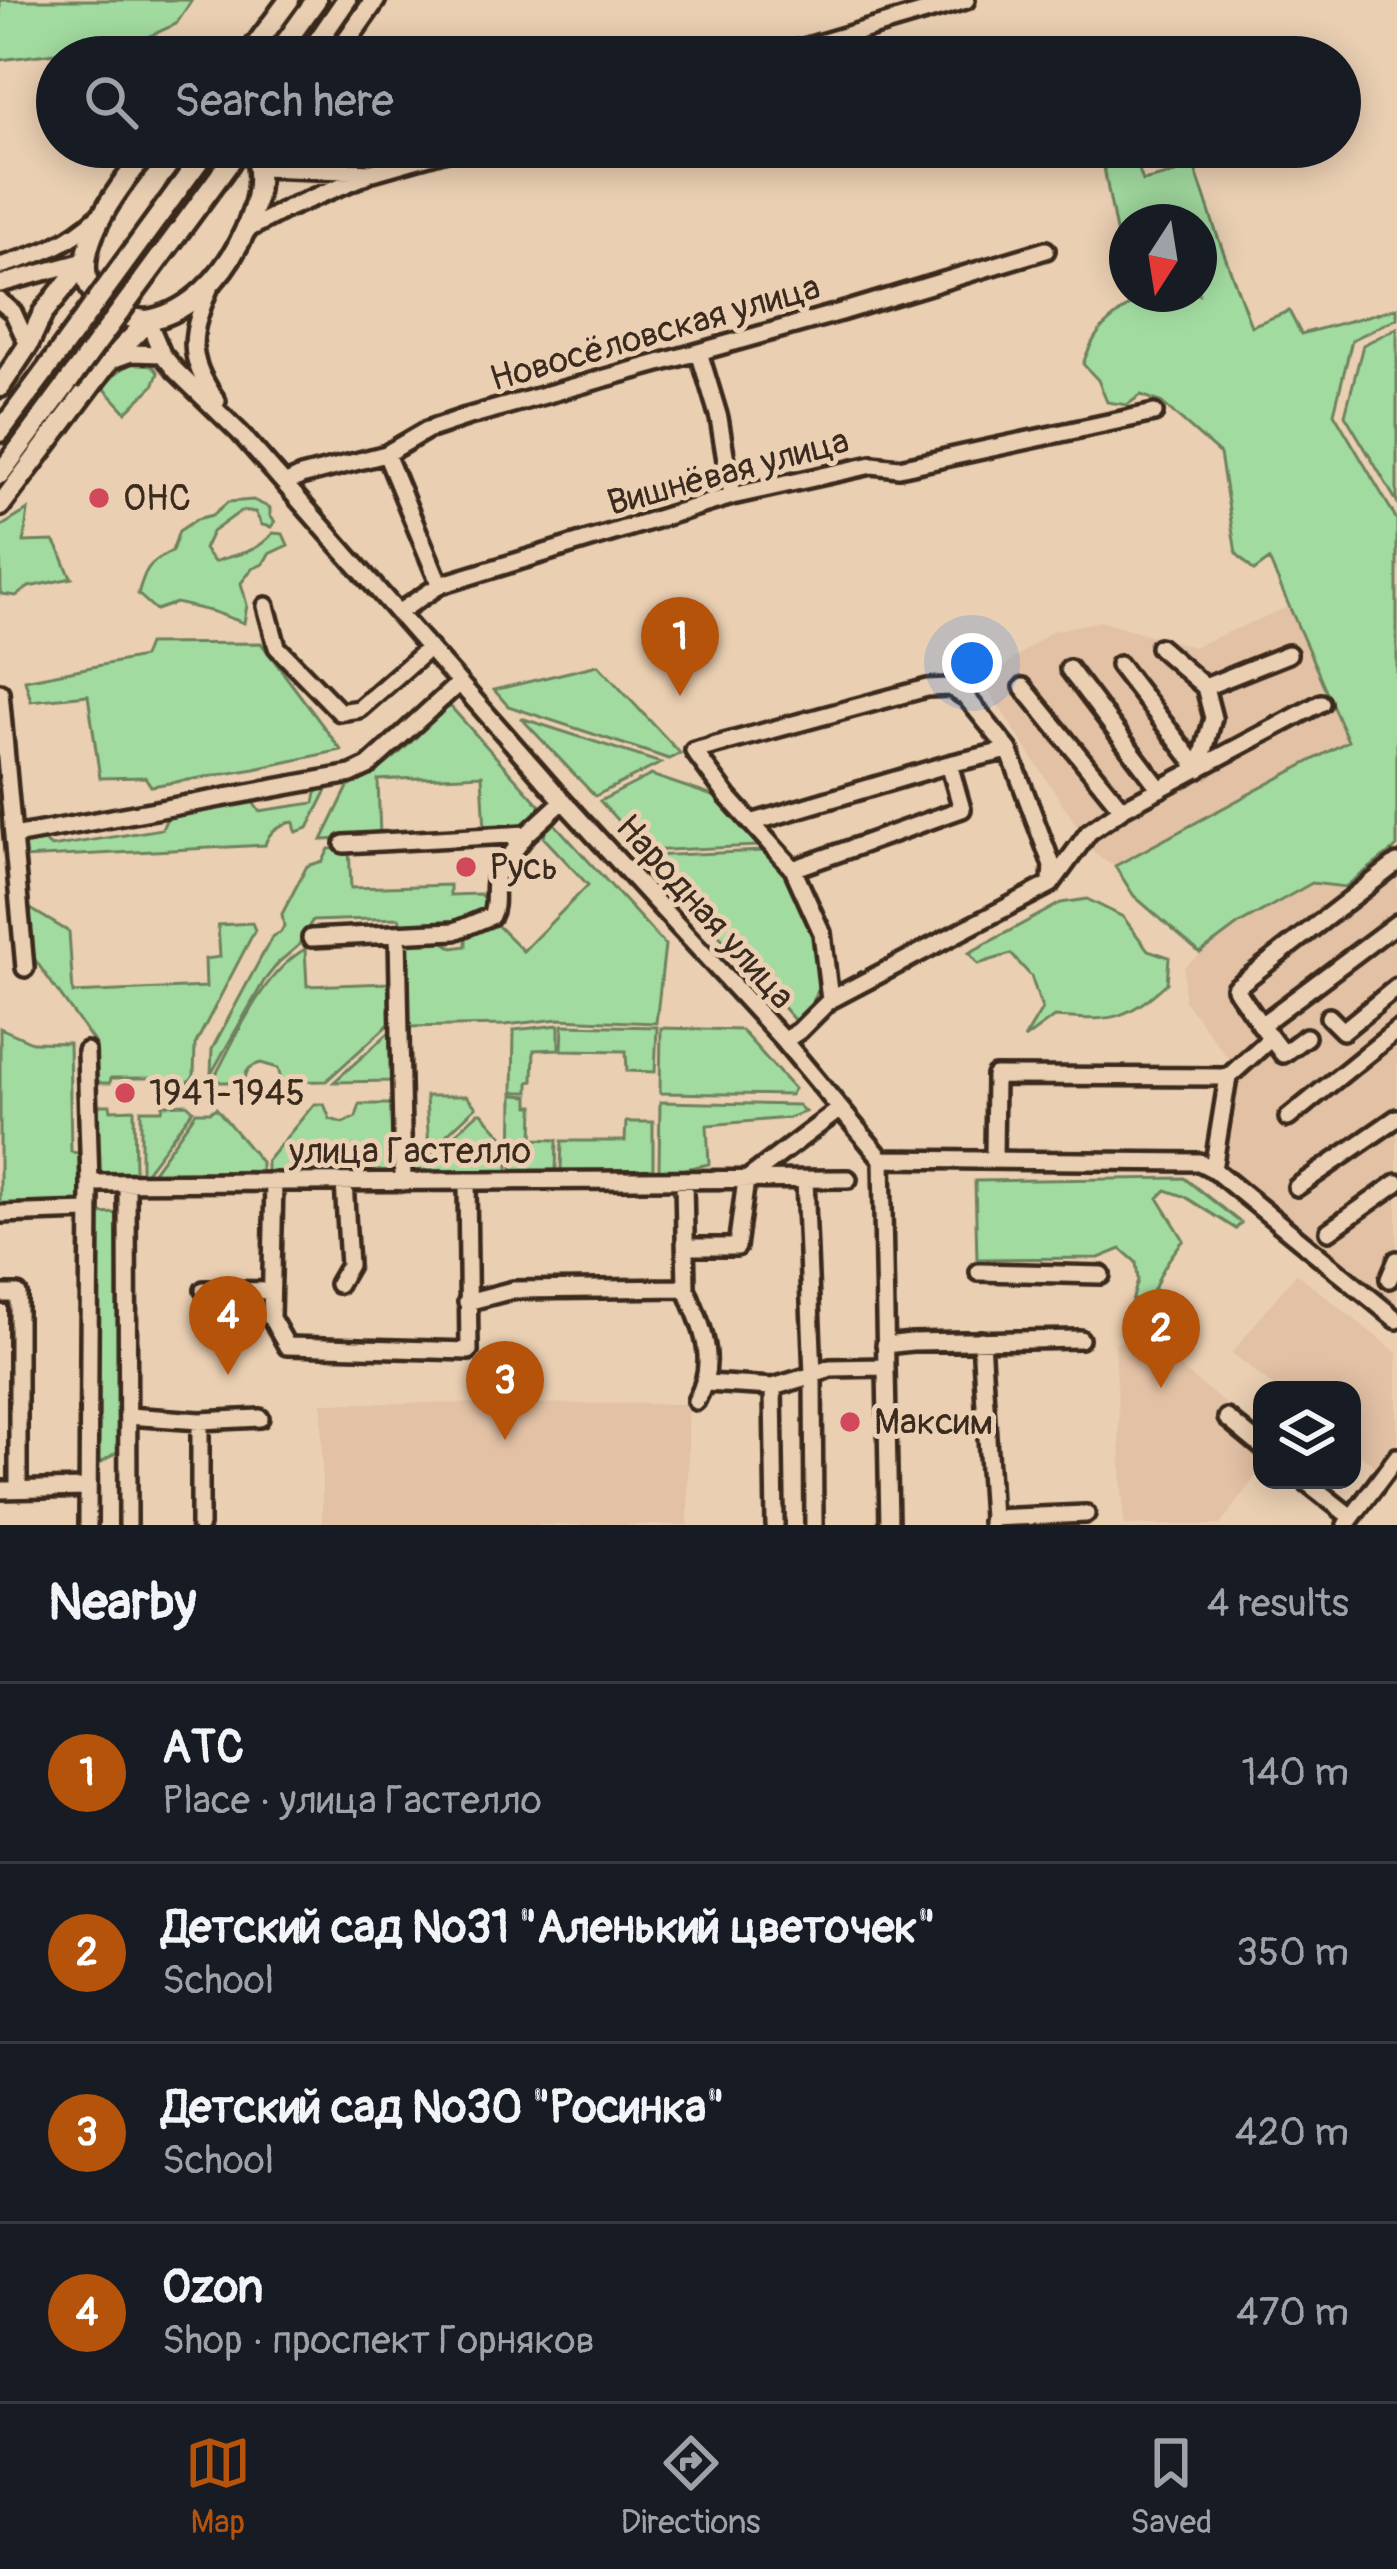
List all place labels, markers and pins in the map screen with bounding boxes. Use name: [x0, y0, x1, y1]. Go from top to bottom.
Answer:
place label: ОНС: [123, 476, 191, 521]
marker: ОНС: [86, 485, 112, 511]
pin: 1: [641, 597, 719, 696]
place label: Русь: [490, 845, 558, 890]
marker: Русь: [453, 854, 479, 880]
place label: 1941-1945: [149, 1071, 305, 1116]
marker: 1941-1945: [112, 1080, 138, 1106]
pin: 4: [189, 1276, 267, 1375]
pin: 2: [1122, 1289, 1200, 1388]
pin: 3: [466, 1341, 544, 1440]
place label: Максим: [874, 1400, 993, 1445]
marker: Максим: [837, 1409, 863, 1435]

